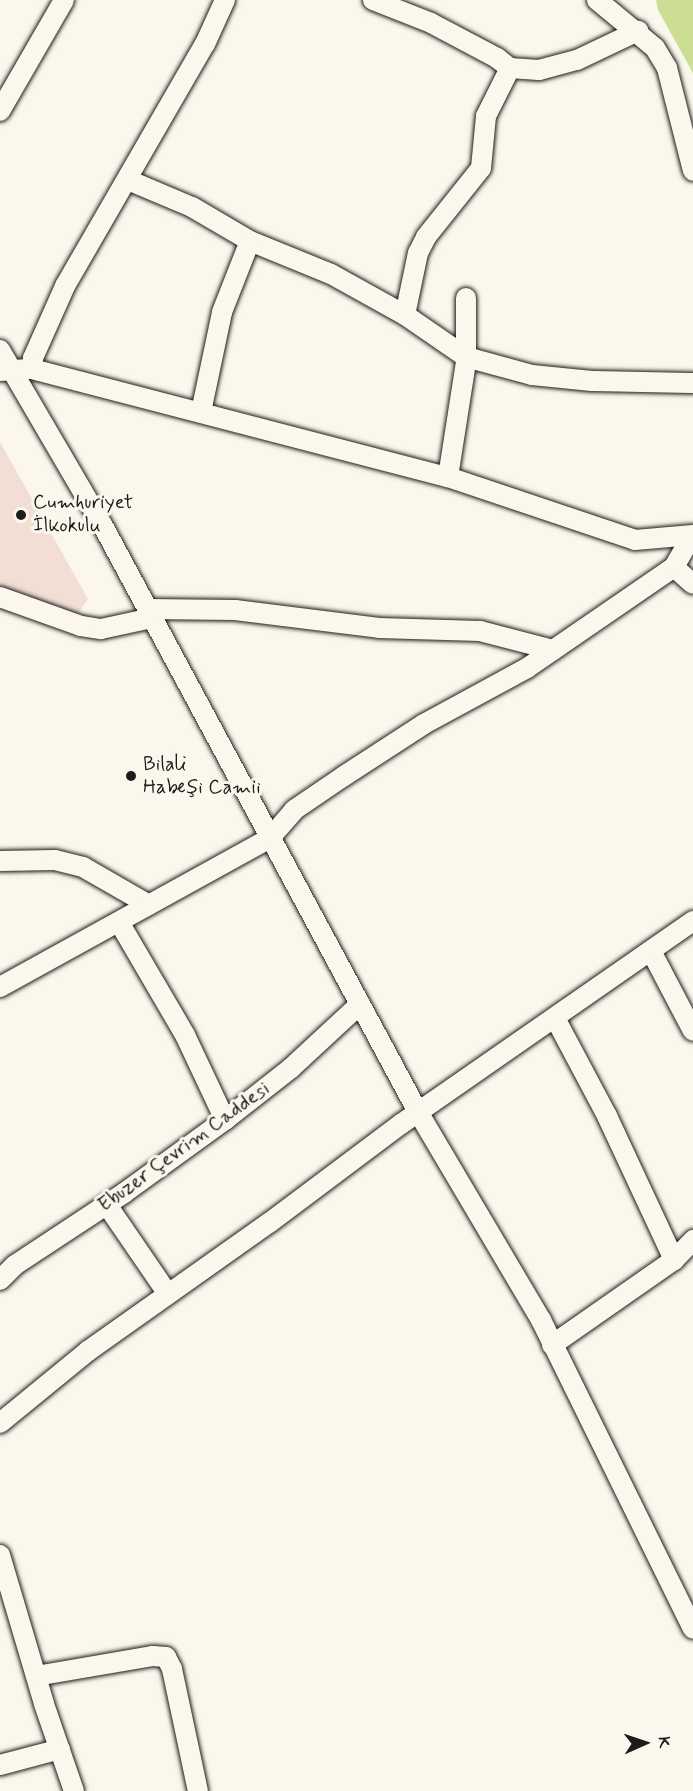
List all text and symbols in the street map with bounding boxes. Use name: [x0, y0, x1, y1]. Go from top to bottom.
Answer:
place label: Cumhuriyet İlkokulu: [33, 491, 133, 538]
marker: Cumhuriyet İlkokulu: [14, 508, 28, 522]
place label: Bilali Habeşi Camii: [143, 752, 261, 799]
marker: Bilali Habeşi Camii: [124, 769, 138, 783]
street label: Ebuzer Çevrim Caddesi: [95, 1077, 273, 1217]
north arrow: [615, 1713, 675, 1773]
text: K: [653, 1736, 674, 1748]

